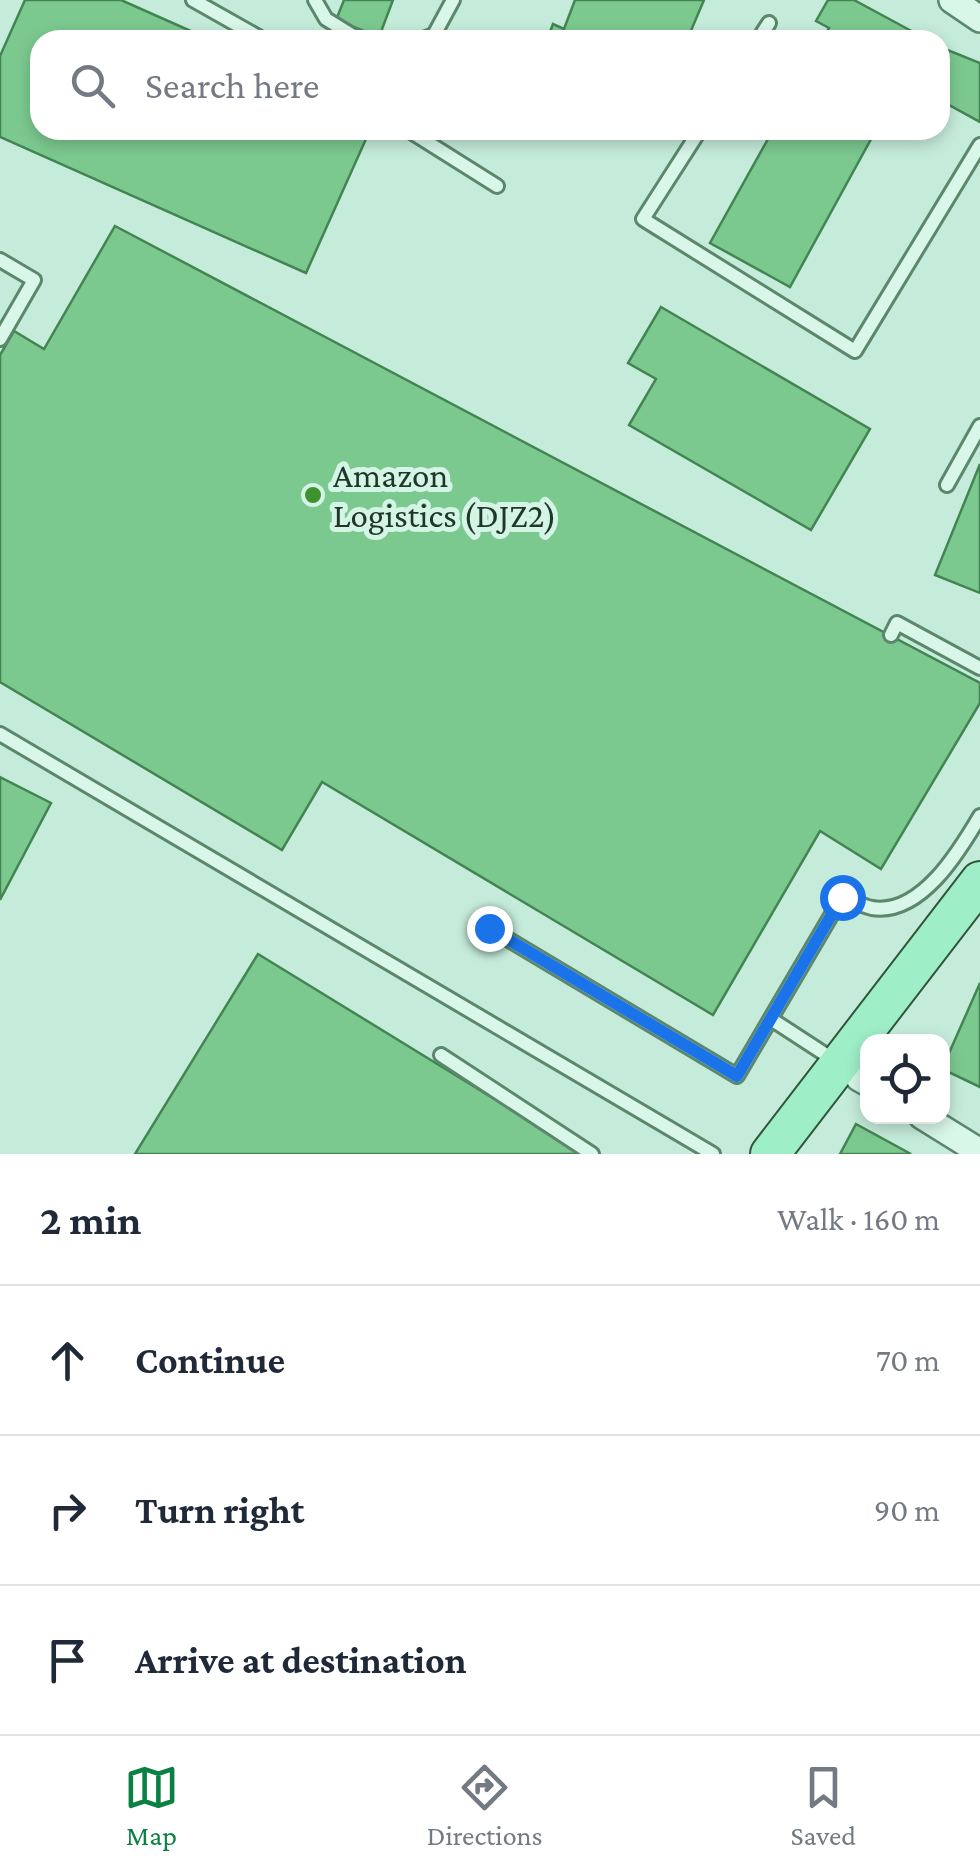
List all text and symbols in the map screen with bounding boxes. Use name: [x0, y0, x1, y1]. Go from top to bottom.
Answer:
search box: [30, 30, 950, 140]
icon: search: [65, 58, 120, 113]
text: Search here: [145, 64, 319, 106]
place label: Amazon Logistics (DJZ2): [333, 456, 557, 535]
marker: Amazon Logistics (DJZ2): [302, 484, 324, 506]
route start: [820, 875, 866, 921]
route end: [467, 906, 513, 952]
map controls: [860, 1034, 950, 1124]
button: locate: [860, 1034, 950, 1124]
text: 2 min: [40, 1196, 141, 1243]
text: Walk · 160 m: [777, 1201, 940, 1237]
icon: ahead: [40, 1333, 95, 1388]
text: Continue: [135, 1339, 285, 1381]
text: 70 m: [876, 1342, 940, 1378]
icon: right: [40, 1483, 95, 1538]
text: Turn right: [135, 1489, 304, 1531]
text: 90 m: [874, 1492, 940, 1528]
icon: arrive: [40, 1633, 95, 1688]
text: Arrive at destination: [135, 1639, 467, 1681]
tab: Map: [124, 1760, 179, 1851]
tab: Directions: [427, 1760, 543, 1851]
tab: Saved: [790, 1760, 856, 1851]

